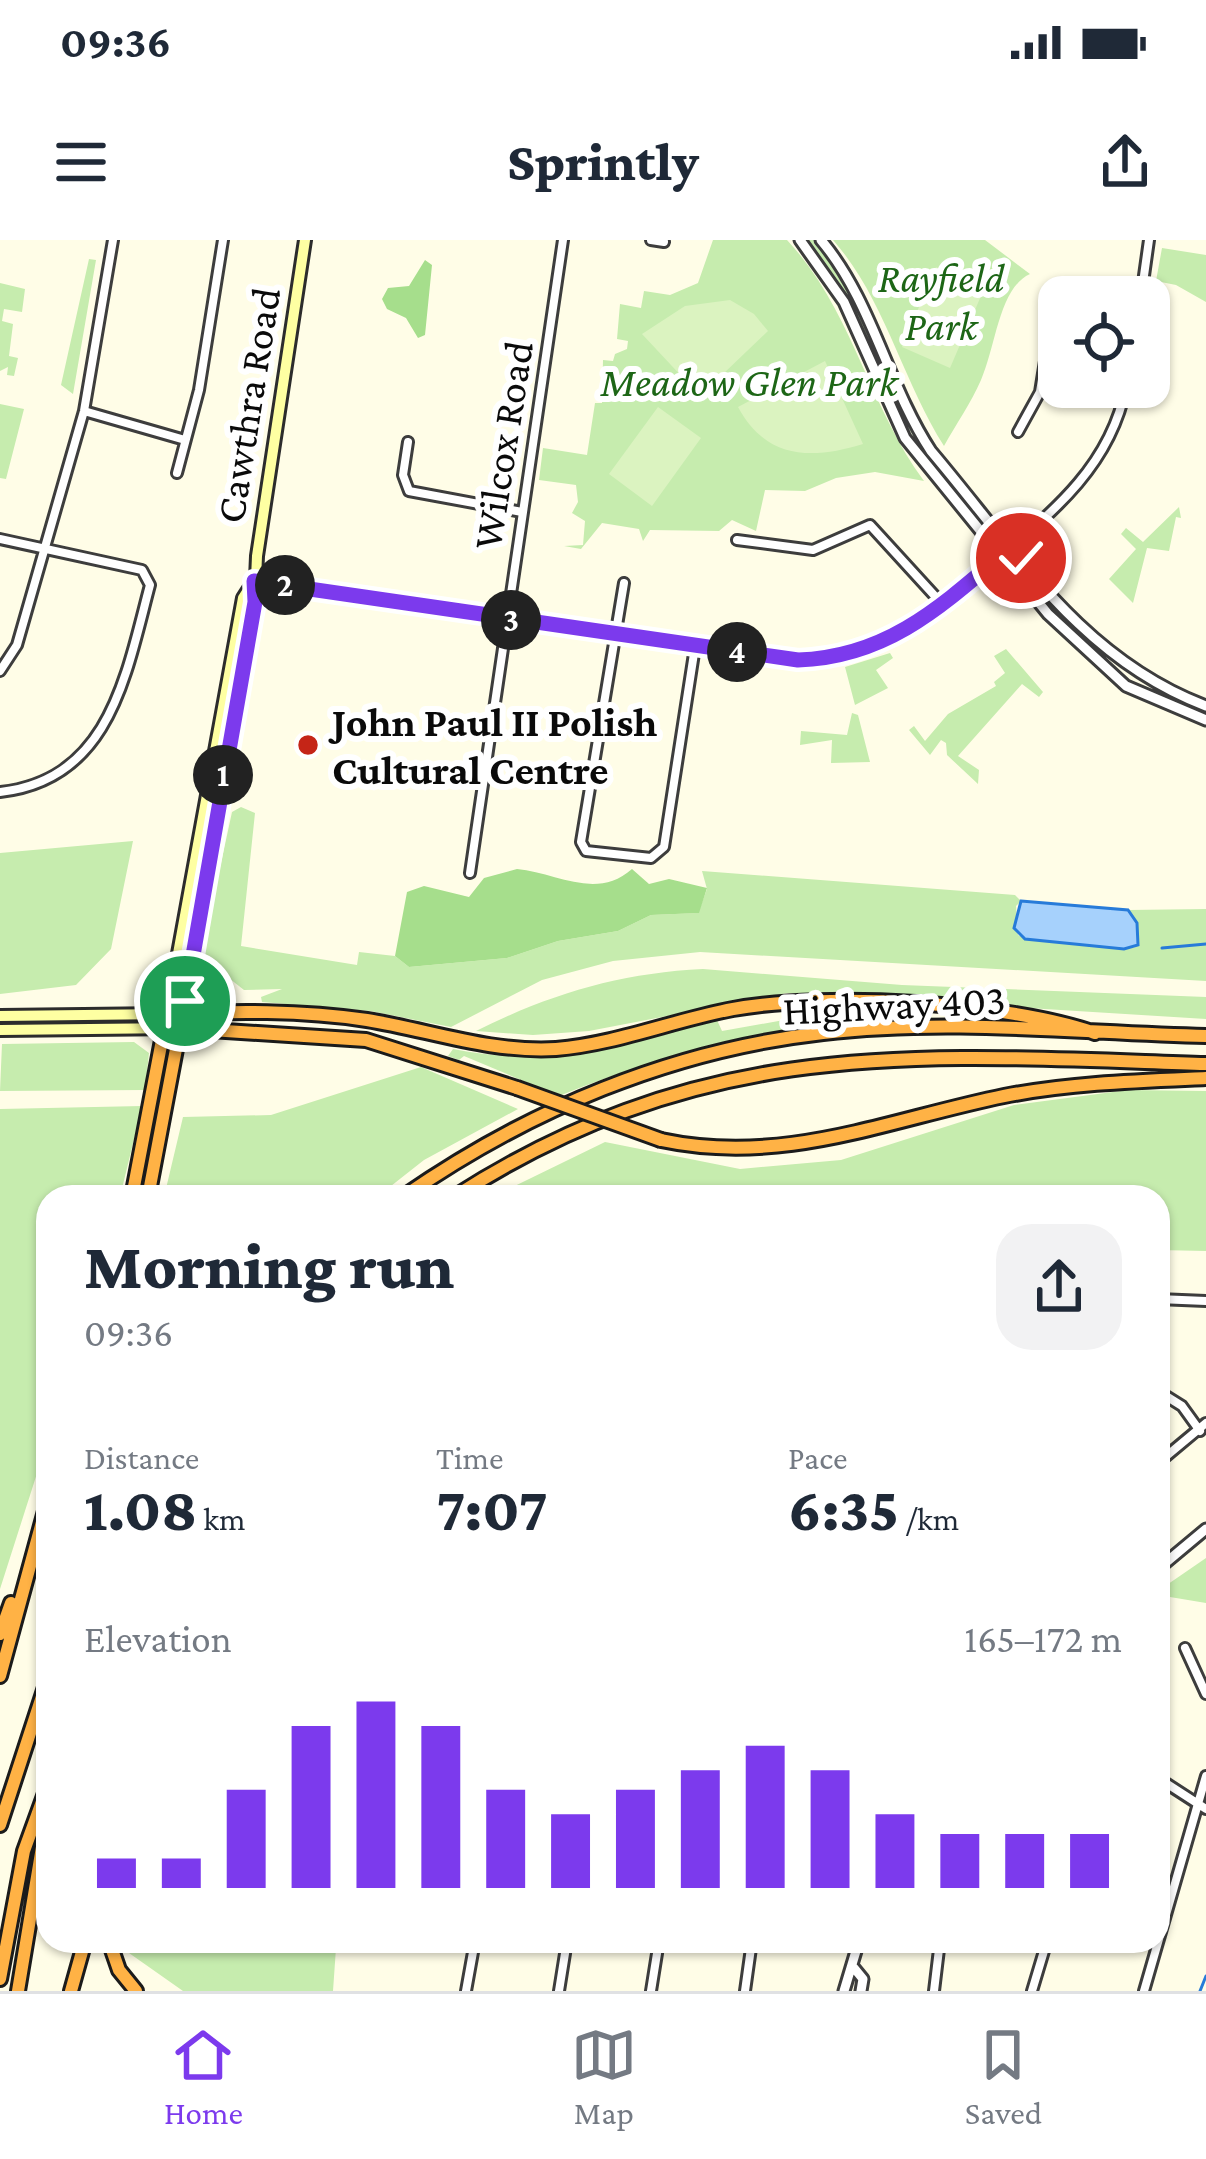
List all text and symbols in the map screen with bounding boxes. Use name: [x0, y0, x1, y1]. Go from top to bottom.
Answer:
text: 09:36: [60, 17, 171, 67]
icon: menu: [48, 129, 114, 195]
icon: share: [1092, 129, 1158, 195]
text: Sprintly: [507, 132, 699, 192]
park label: Rayfield Park: [878, 254, 1005, 349]
map controls: [1038, 276, 1170, 408]
button: locate: [1038, 276, 1170, 408]
street label: Cawthra Road: [206, 284, 289, 526]
street label: Wilcox Road: [463, 338, 542, 553]
park label: Meadow Glen Park: [599, 358, 899, 405]
pin: [970, 507, 1072, 609]
icon: check: [988, 525, 1054, 591]
pin: 2: [255, 555, 315, 615]
text: 2: [277, 566, 293, 603]
pin: 3: [481, 590, 541, 650]
text: 3: [503, 601, 519, 638]
pin: 4: [707, 622, 767, 682]
text: 4: [728, 633, 746, 670]
place label: John Paul II Polish Cultural Centre: [328, 698, 657, 793]
marker: John Paul II Polish Cultural Centre: [295, 732, 321, 758]
pin: 1: [193, 745, 253, 805]
text: 1: [217, 756, 229, 793]
pin: [134, 950, 236, 1052]
icon: arrive: [152, 968, 218, 1034]
street label: Highway 403: [781, 975, 1007, 1034]
button: share: [996, 1224, 1122, 1350]
text: Morning run: [84, 1229, 454, 1302]
text: 09:36: [84, 1311, 173, 1354]
text: Distance: [84, 1439, 199, 1476]
text: Time: [436, 1439, 504, 1476]
text: Pace: [788, 1439, 847, 1476]
text: 1.08: [84, 1476, 197, 1543]
text: 7:07: [436, 1476, 548, 1543]
text: 6:35: [788, 1476, 899, 1543]
text: km: [197, 1500, 246, 1537]
text: /km: [899, 1500, 959, 1537]
text: Elevation: [84, 1617, 232, 1660]
text: 165–172 m: [964, 1617, 1122, 1660]
tab: Home: [164, 2022, 243, 2131]
tab: Map: [571, 2022, 637, 2131]
tab: Saved: [965, 2022, 1042, 2131]

